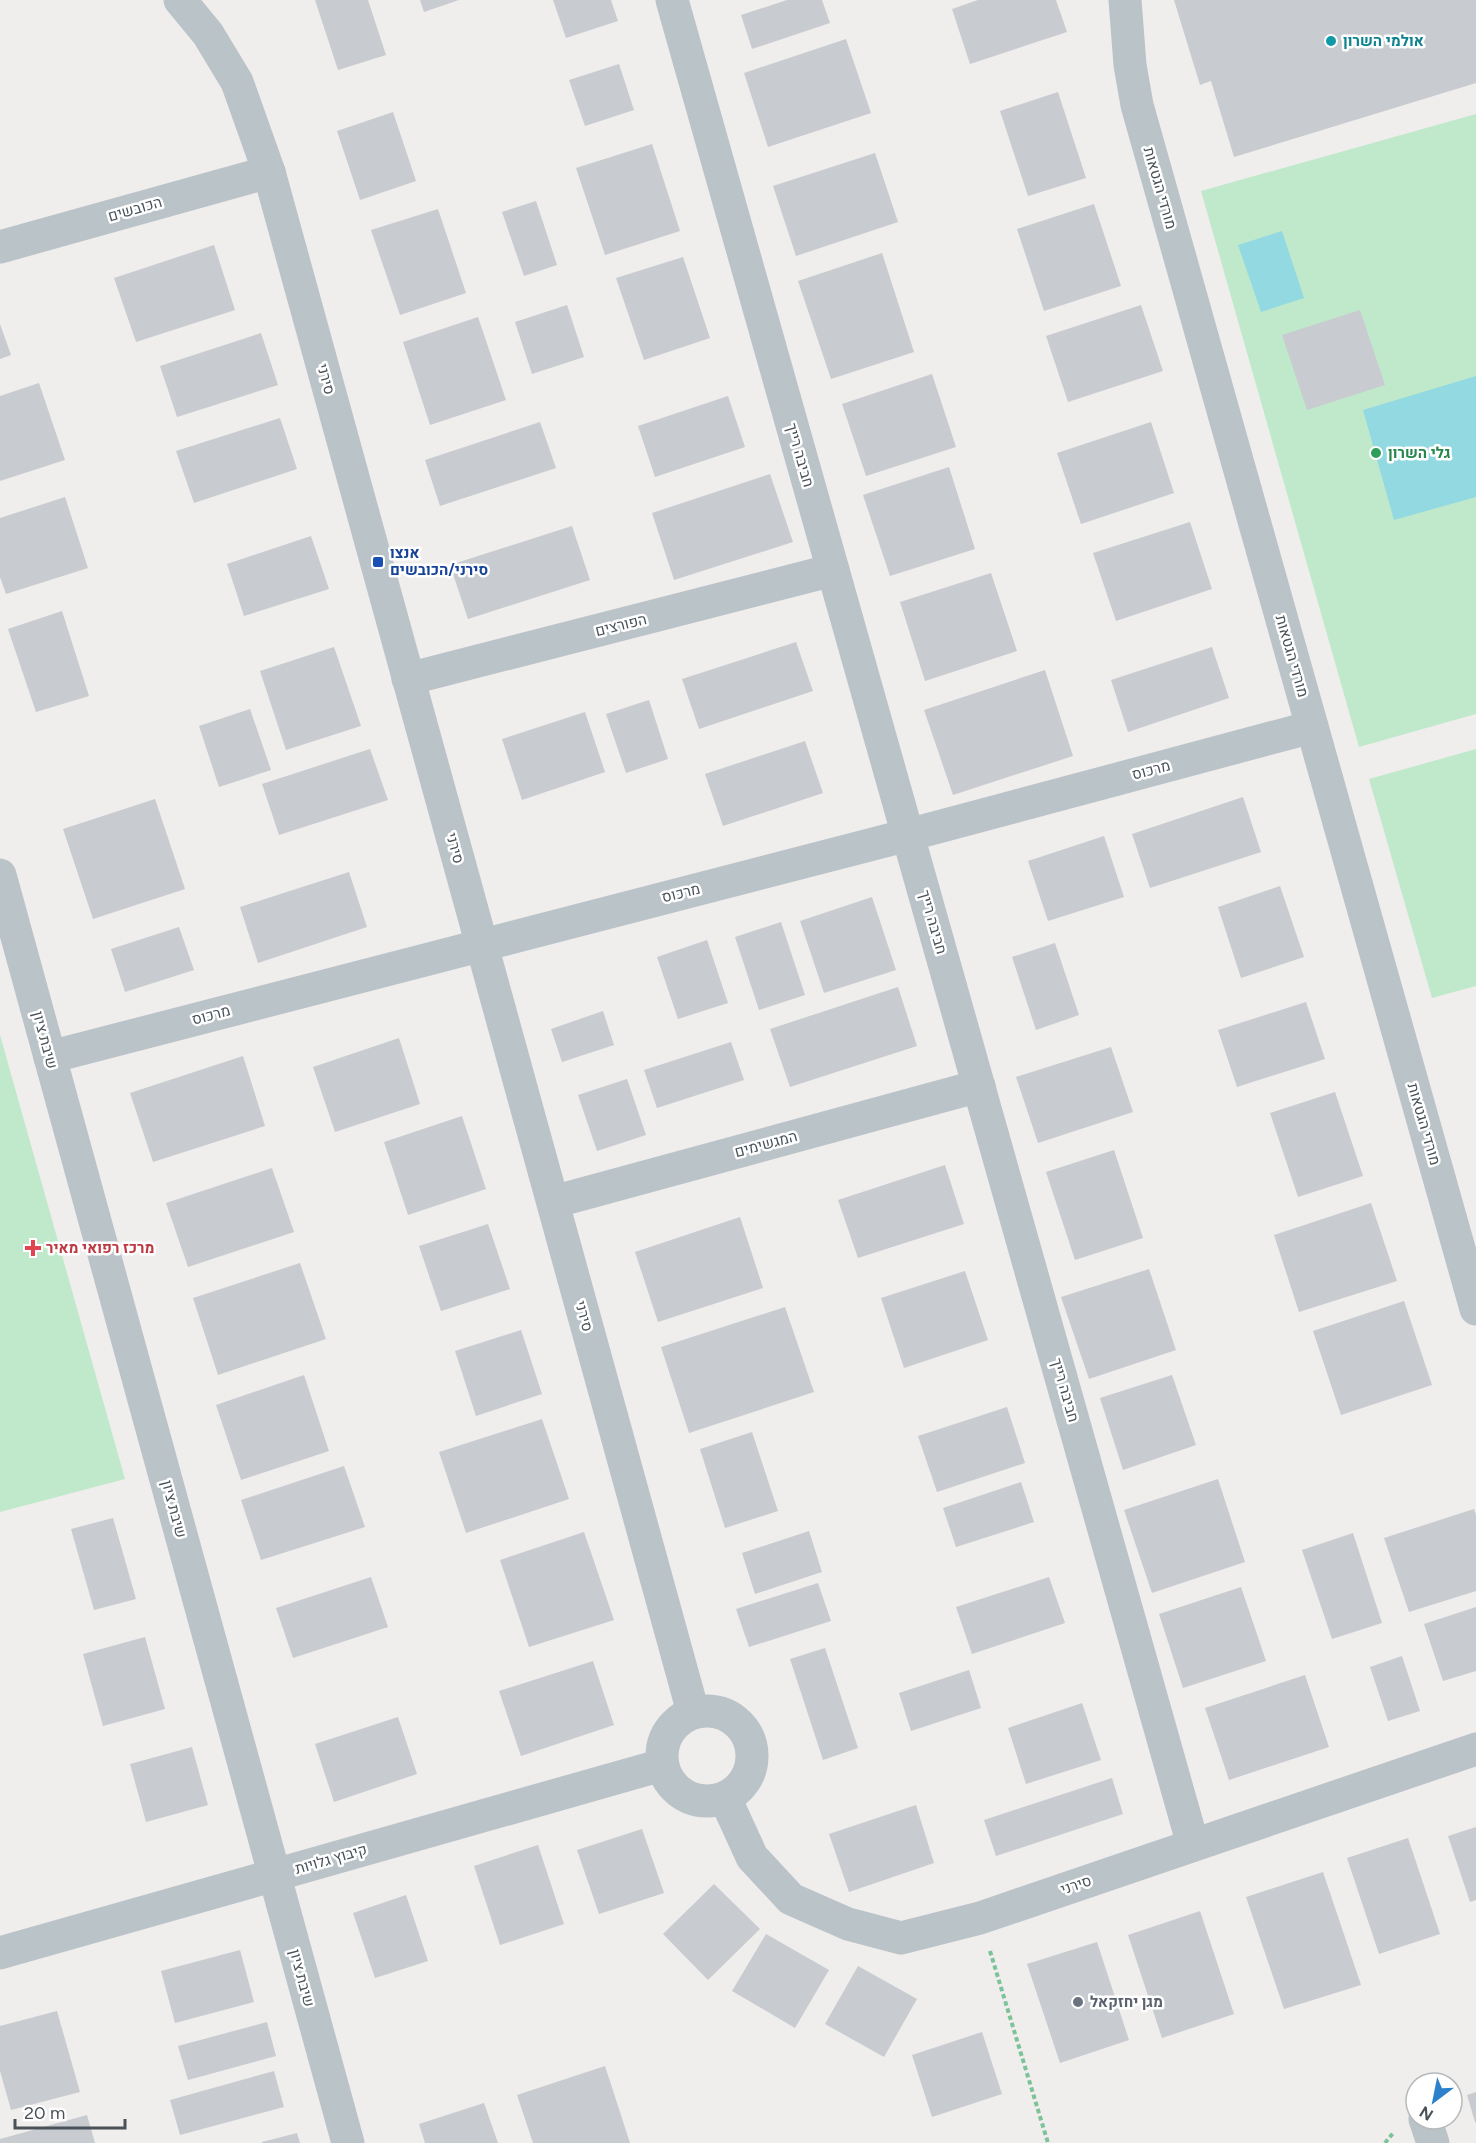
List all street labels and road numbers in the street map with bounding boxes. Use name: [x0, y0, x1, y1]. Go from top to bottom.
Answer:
street label: מורדי הגטאות: [1140, 145, 1180, 231]
street label: הכובשים: [106, 193, 164, 225]
street label: סירני: [313, 362, 339, 396]
street label: חביבה רייך: [782, 421, 818, 489]
street label: הפורצים: [593, 610, 649, 640]
street label: מורדי הגטאות: [1272, 613, 1312, 699]
street label: מרכוס: [1130, 756, 1172, 784]
street label: סירני: [442, 831, 468, 865]
street label: מרכוס: [660, 880, 702, 906]
street label: חביבה רייך: [915, 888, 951, 956]
street label: מרכוס: [190, 1001, 232, 1029]
street label: שיבת ציון: [29, 1009, 61, 1071]
street label: מורדי הגטאות: [1404, 1081, 1444, 1167]
street label: המגשימים: [733, 1127, 799, 1161]
street label: סירני: [571, 1299, 597, 1333]
street label: חביבה רייך: [1047, 1356, 1083, 1424]
street label: שיבת ציון: [158, 1478, 190, 1540]
street label: קיבוץ גלויות: [293, 1840, 369, 1878]
street label: סירני: [1058, 1871, 1094, 1899]
street label: שיבת ציון: [286, 1947, 318, 2009]

